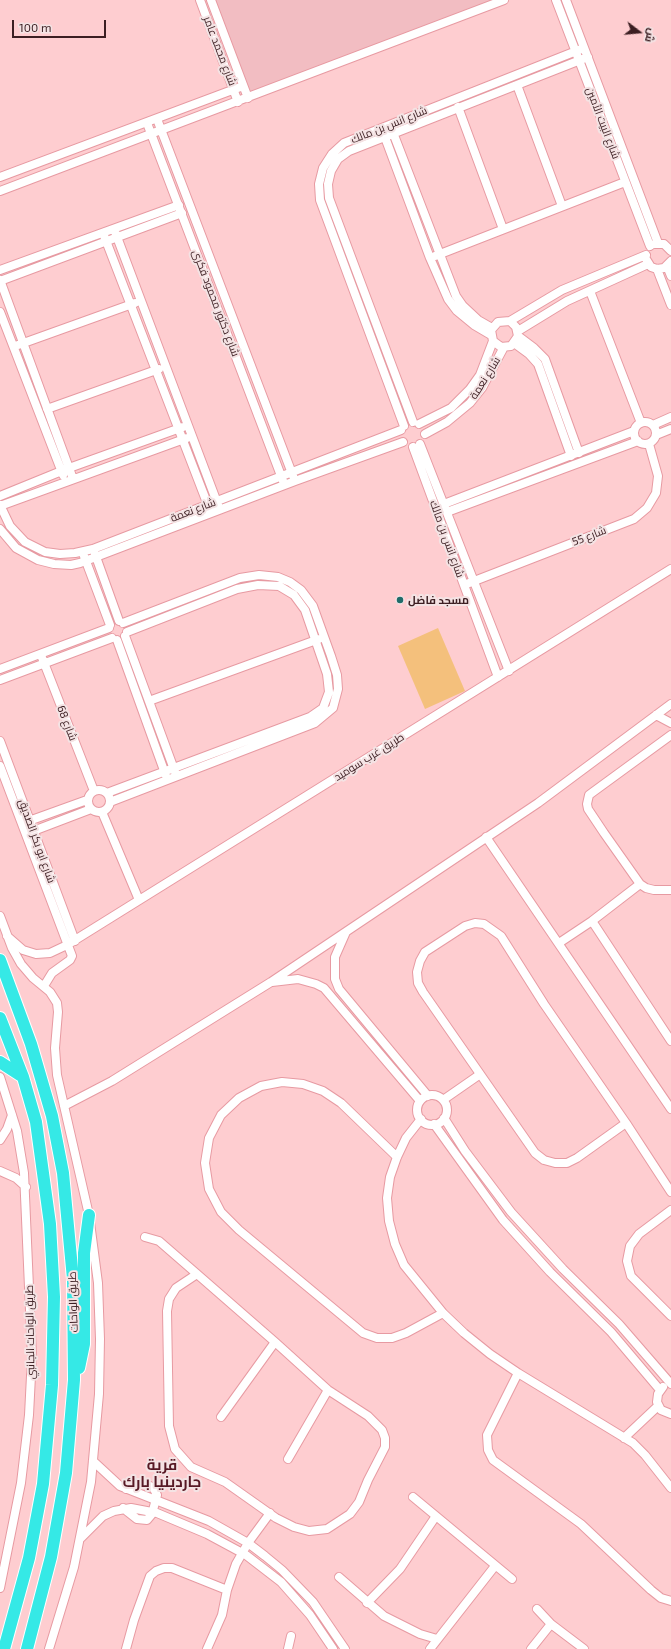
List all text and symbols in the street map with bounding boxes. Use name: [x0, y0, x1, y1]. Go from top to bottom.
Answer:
scale bar: [14, 12, 108, 38]
north arrow: [619, 12, 659, 52]
street label: شارع محمد عامر: [201, 14, 239, 88]
text: 100 m: [19, 20, 51, 34]
text: ش: [643, 27, 659, 44]
street label: شارع البيت الأمين: [583, 85, 623, 161]
street label: شارع انس بن مالك: [349, 104, 429, 146]
street label: شارع دكتور محمود فكرى: [190, 248, 242, 358]
street label: شارع نعمة: [467, 354, 503, 402]
street label: شارع نعمة: [168, 495, 218, 525]
street label: شارع انس بن مالك: [427, 499, 467, 579]
street label: شارع 55: [570, 523, 608, 549]
place label: مسجد فاضل: [408, 593, 469, 607]
marker: مسجد فاضل: [395, 595, 405, 605]
street label: شارع 68: [54, 703, 80, 743]
street label: طريق غرب سوميد: [332, 730, 406, 784]
street label: شارع ابو بكر الصديق: [16, 797, 58, 885]
street label: طريق الواحات: [65, 1271, 81, 1333]
street label: طريق الواحات الجانبي: [23, 1285, 37, 1379]
district label: قرية جاردينيا بارك: [123, 1456, 201, 1491]

